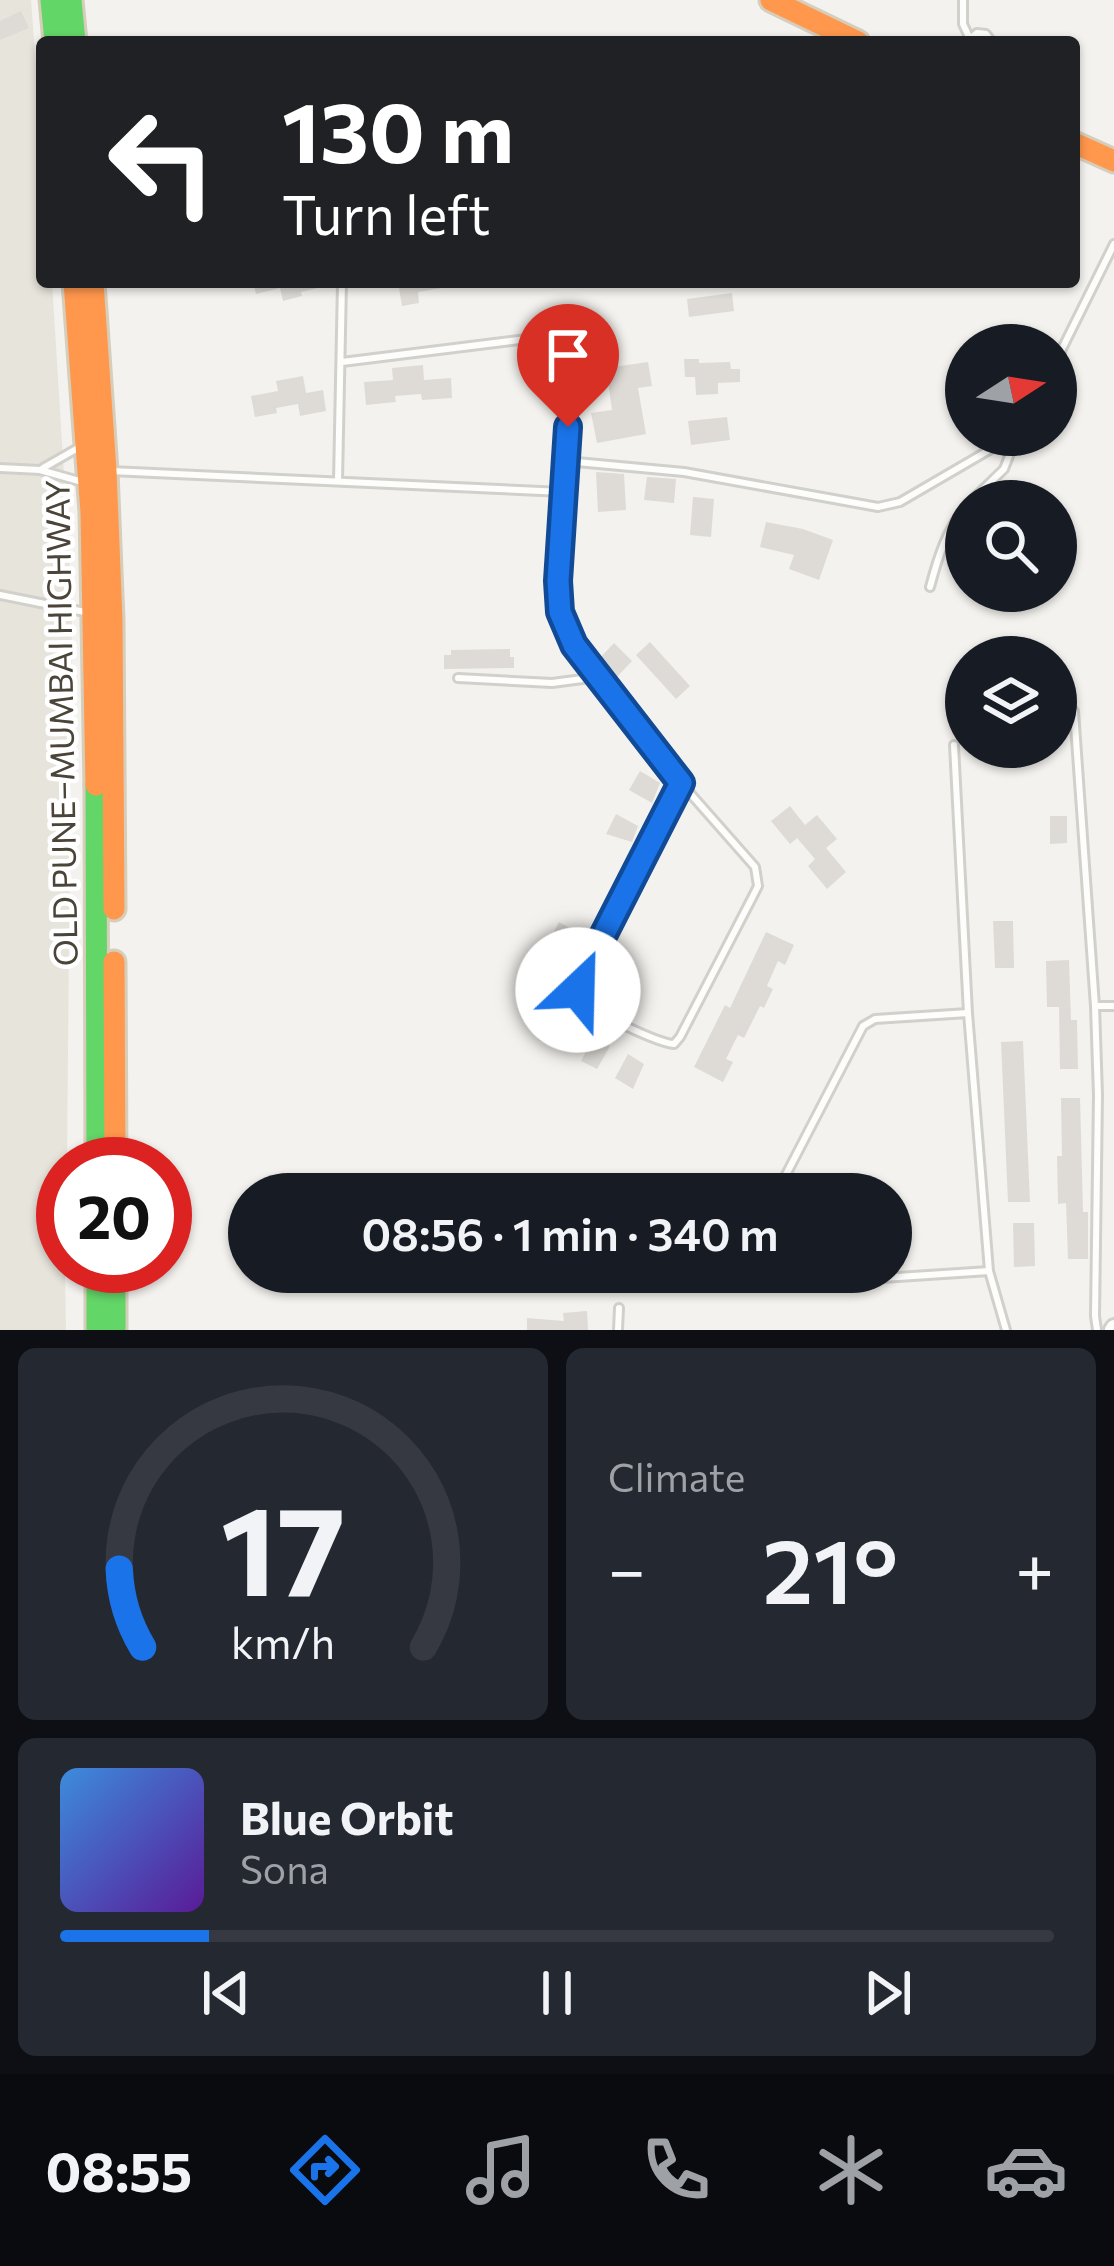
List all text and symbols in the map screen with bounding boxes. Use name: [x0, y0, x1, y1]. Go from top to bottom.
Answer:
text: 130 m: [282, 78, 514, 180]
icon: left: [84, 84, 240, 240]
text: Turn left: [282, 180, 490, 246]
pin: [517, 304, 619, 427]
icon: arrive: [535, 322, 601, 388]
north arrow: [945, 324, 1077, 456]
map controls: [945, 324, 1077, 768]
street label: OLD PUNE–MUMBAI HIGHWAY: [35, 479, 85, 967]
button: search: [945, 480, 1077, 612]
button: layers: [945, 636, 1077, 768]
position arrow: [515, 927, 641, 1053]
speed limit sign: 20: [36, 1137, 192, 1293]
text: 08:56 · 1 min · 340 m: [362, 1205, 778, 1260]
text: Climate: [608, 1452, 745, 1500]
text: 17: [220, 1469, 346, 1622]
text: 21°: [763, 1512, 898, 1623]
text: −: [608, 1527, 646, 1608]
text: +: [1015, 1527, 1054, 1608]
text: km/h: [231, 1615, 335, 1668]
text: Blue Orbit: [240, 1789, 453, 1844]
text: Sona: [240, 1844, 329, 1892]
icon: previous: [193, 1960, 259, 2026]
icon: pause: [524, 1960, 590, 2026]
icon: next: [855, 1960, 921, 2026]
icon: directions: [283, 2128, 367, 2212]
icon: music: [459, 2128, 543, 2212]
icon: phone: [634, 2128, 718, 2212]
icon: climate: [809, 2128, 893, 2212]
icon: car: [984, 2128, 1068, 2212]
text: 08:55: [46, 2137, 192, 2203]

